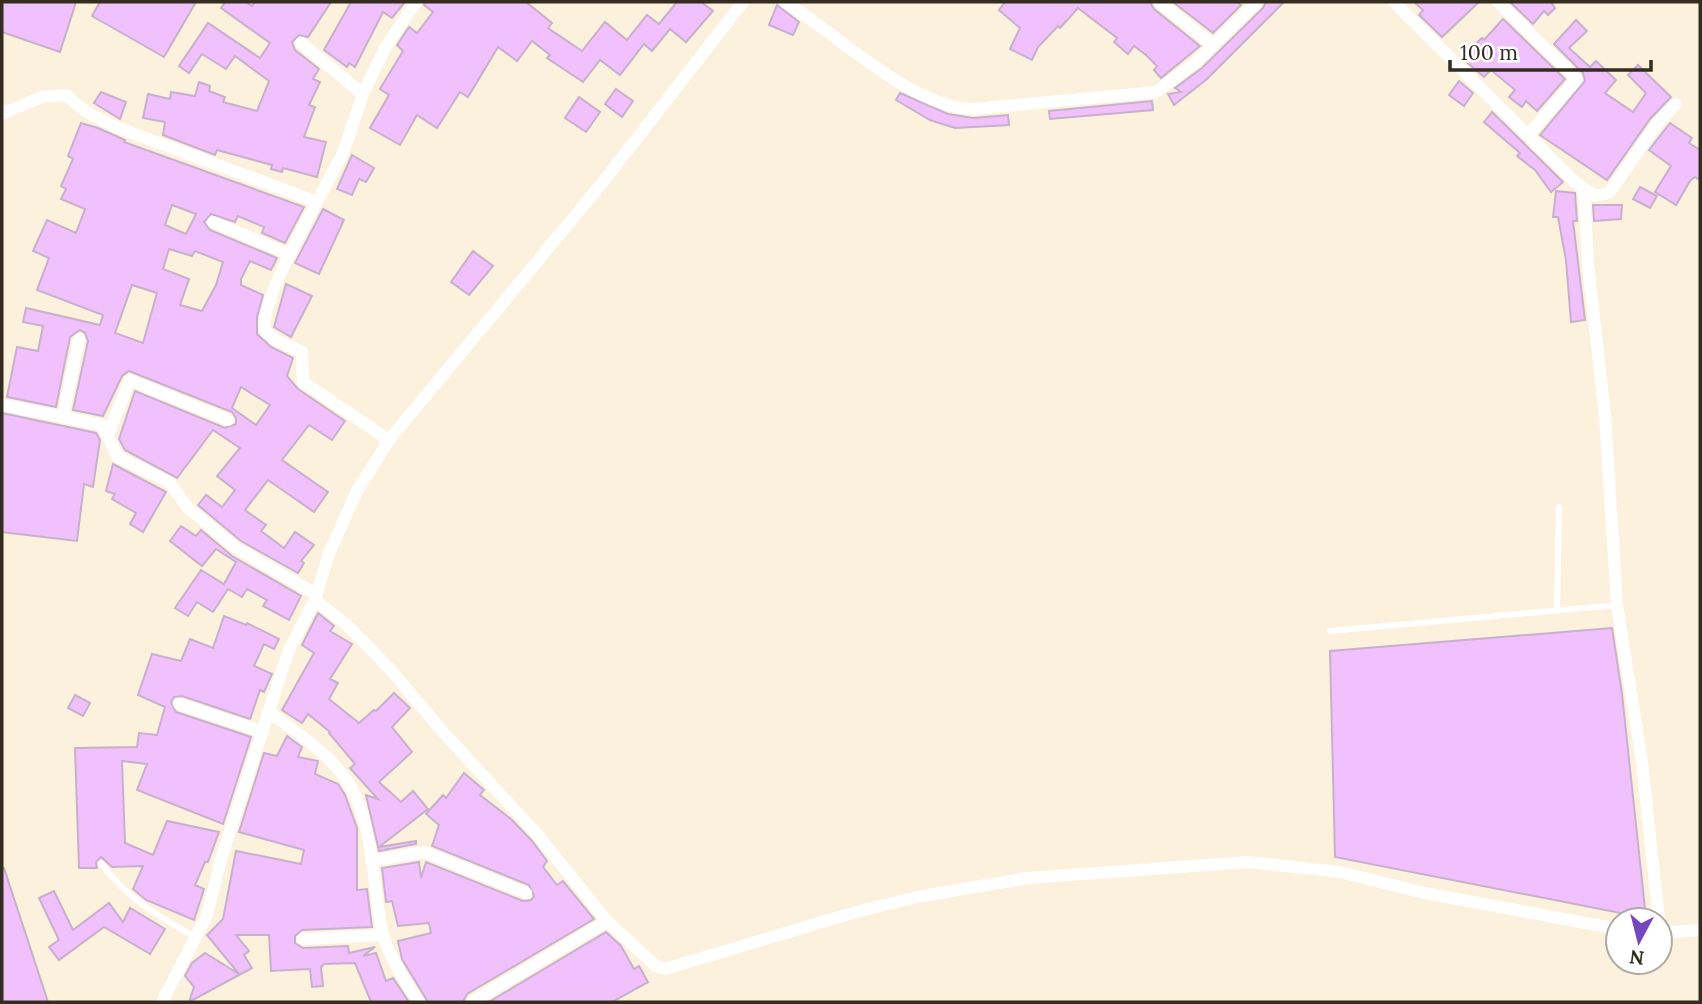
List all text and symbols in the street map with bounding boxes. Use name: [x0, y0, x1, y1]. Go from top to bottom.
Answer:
scale bar: [1450, 28, 1651, 72]
text: 100 m: [1460, 39, 1518, 66]
north arrow: [1604, 906, 1674, 976]
text: N: [1628, 945, 1646, 971]

